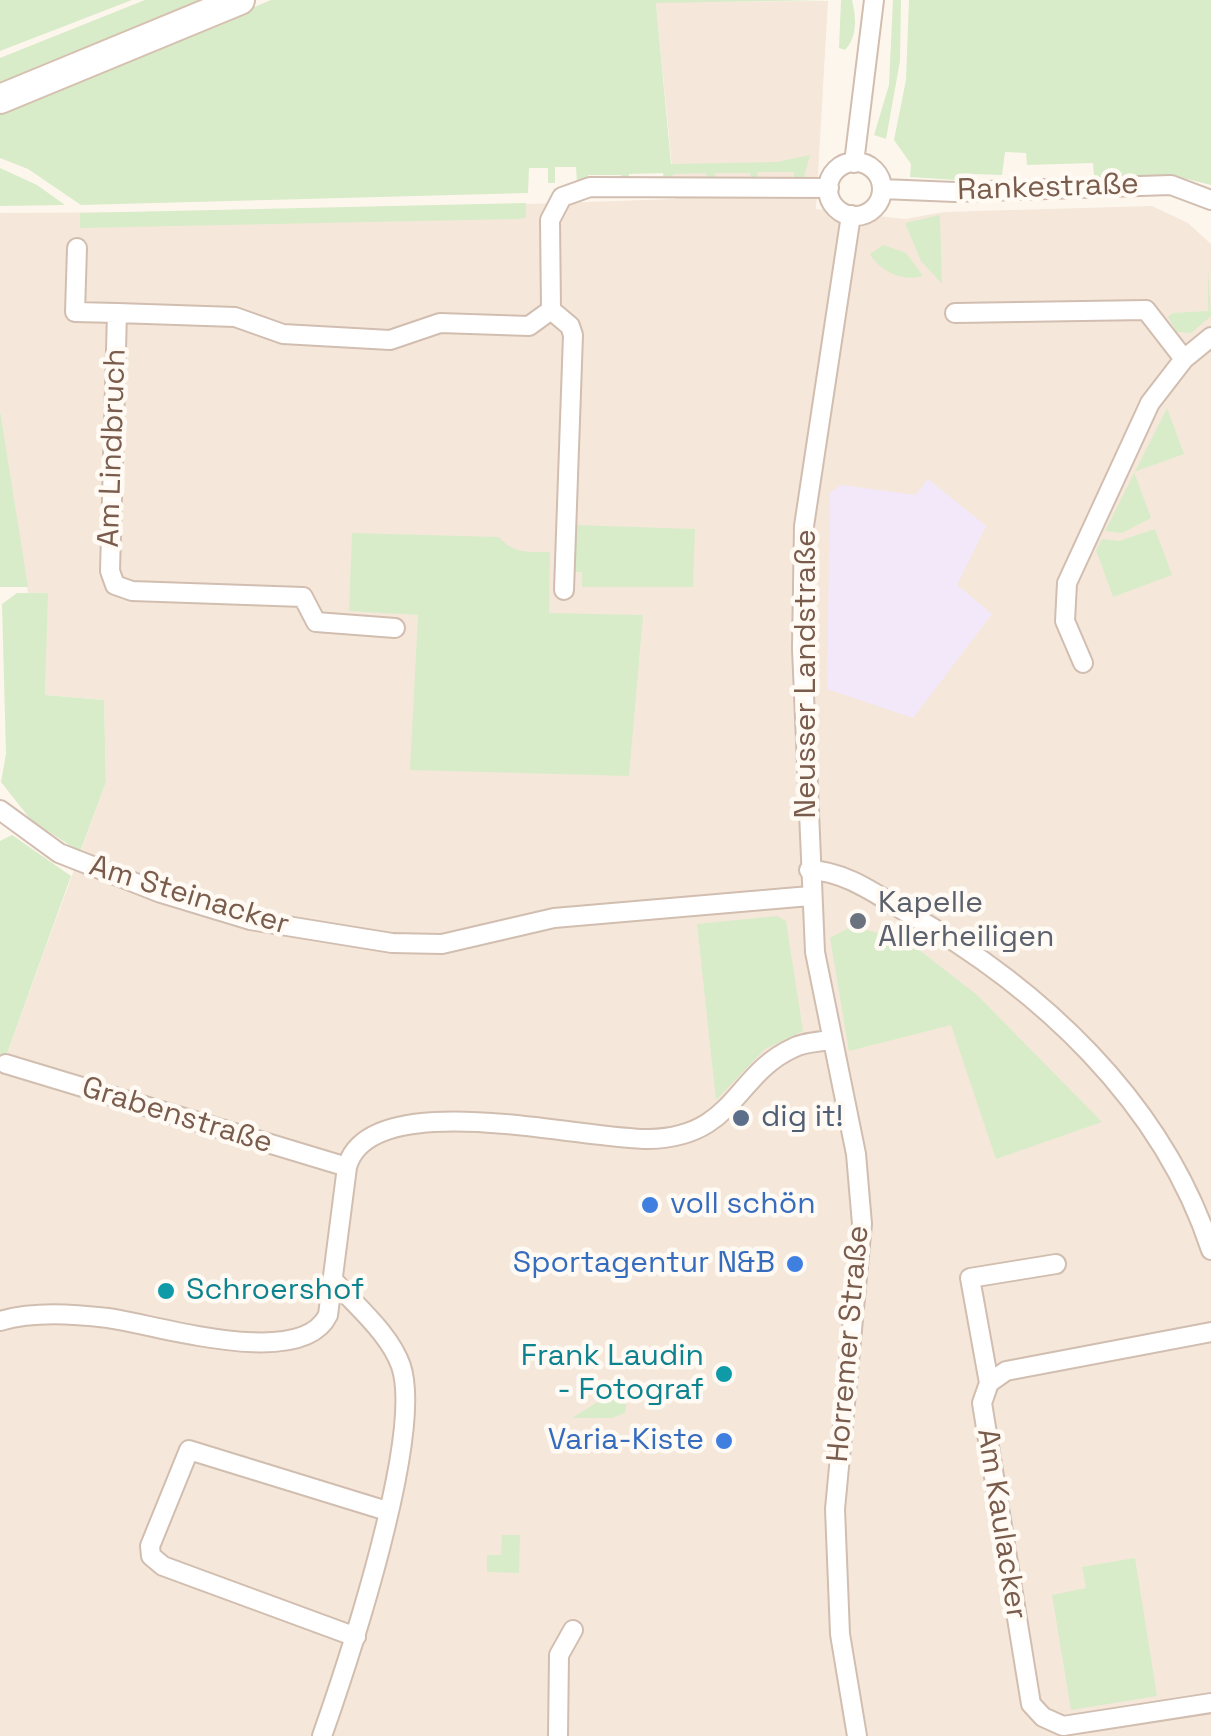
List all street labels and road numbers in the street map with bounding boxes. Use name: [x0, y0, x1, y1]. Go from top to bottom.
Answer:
street label: Rankestraße: [957, 167, 1139, 209]
street label: Am Lindbruch: [92, 348, 134, 548]
street label: Neusser Landstraße: [789, 529, 825, 819]
street label: Am Steinacker: [85, 849, 293, 943]
street label: Grabenstraße: [77, 1070, 277, 1162]
street label: Horremer Straße: [821, 1224, 877, 1464]
street label: Am Kaulacker: [968, 1426, 1034, 1622]

